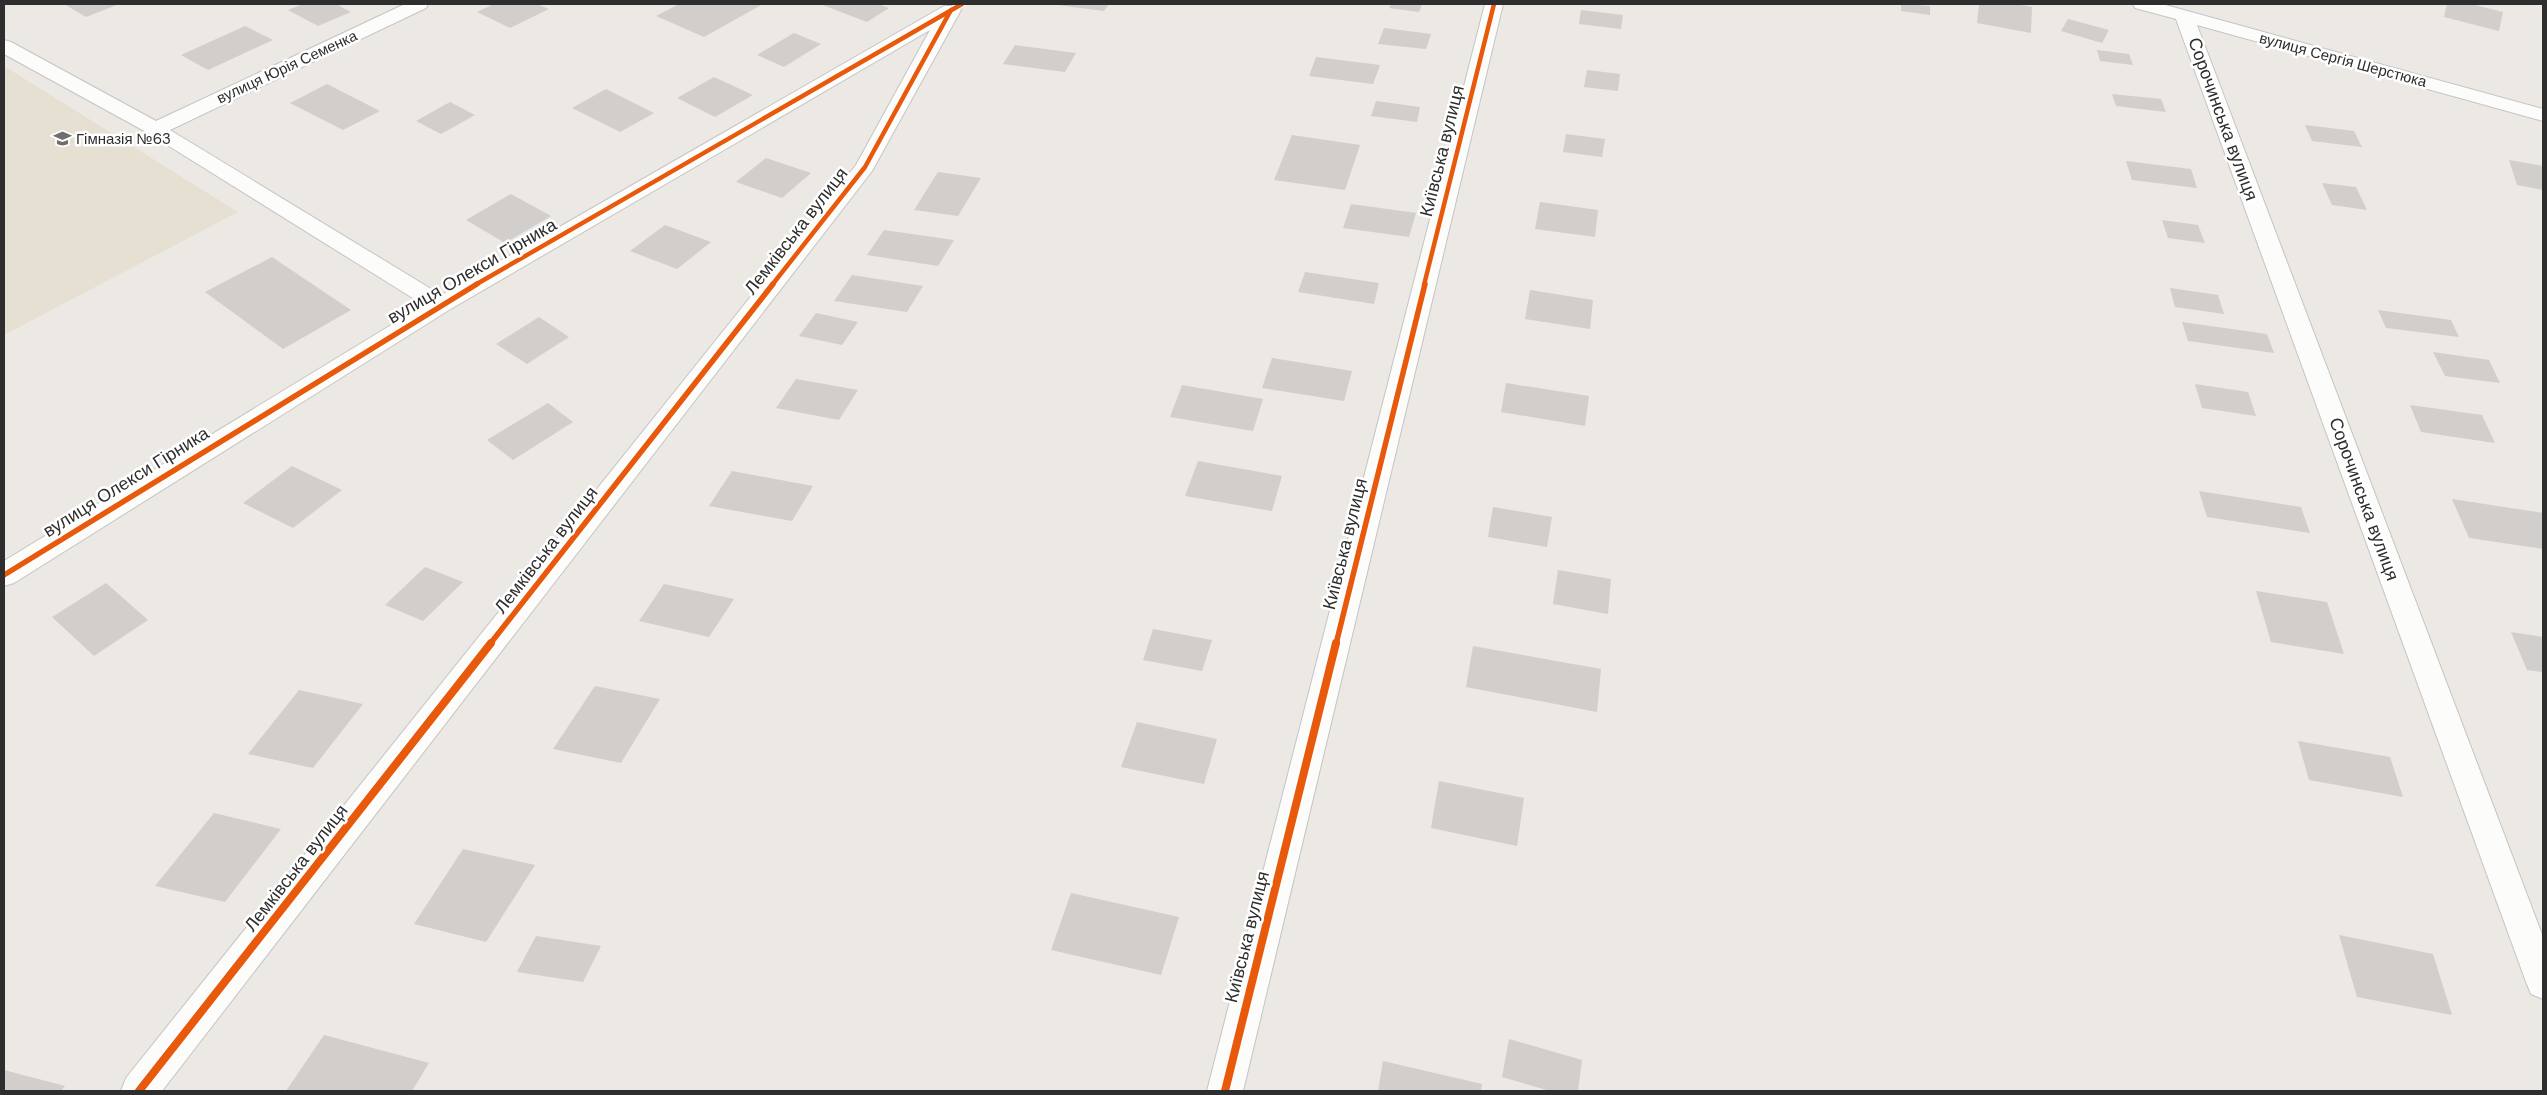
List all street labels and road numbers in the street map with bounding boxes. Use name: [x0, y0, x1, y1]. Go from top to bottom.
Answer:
street label: вулиця Юрія Семенка: [213, 25, 361, 108]
street label: вулиця Сергія Шерстюка: [2257, 28, 2429, 92]
street label: Сорочинська вулиця: [2182, 34, 2264, 204]
street label: Київська вулиця: [1414, 83, 1470, 219]
street label: Лемківська вулиця: [739, 162, 853, 300]
street label: вулиця Олекси Гірника: [383, 212, 562, 329]
street label: Сорочинська вулиця: [2323, 414, 2405, 584]
street label: вулиця Олекси Гірника: [38, 421, 214, 543]
street label: Київська вулиця: [1317, 476, 1373, 612]
street label: Лемківська вулиця: [489, 481, 603, 619]
street label: Лемківська вулиця: [239, 799, 353, 937]
street label: Київська вулиця: [1219, 869, 1275, 1005]

